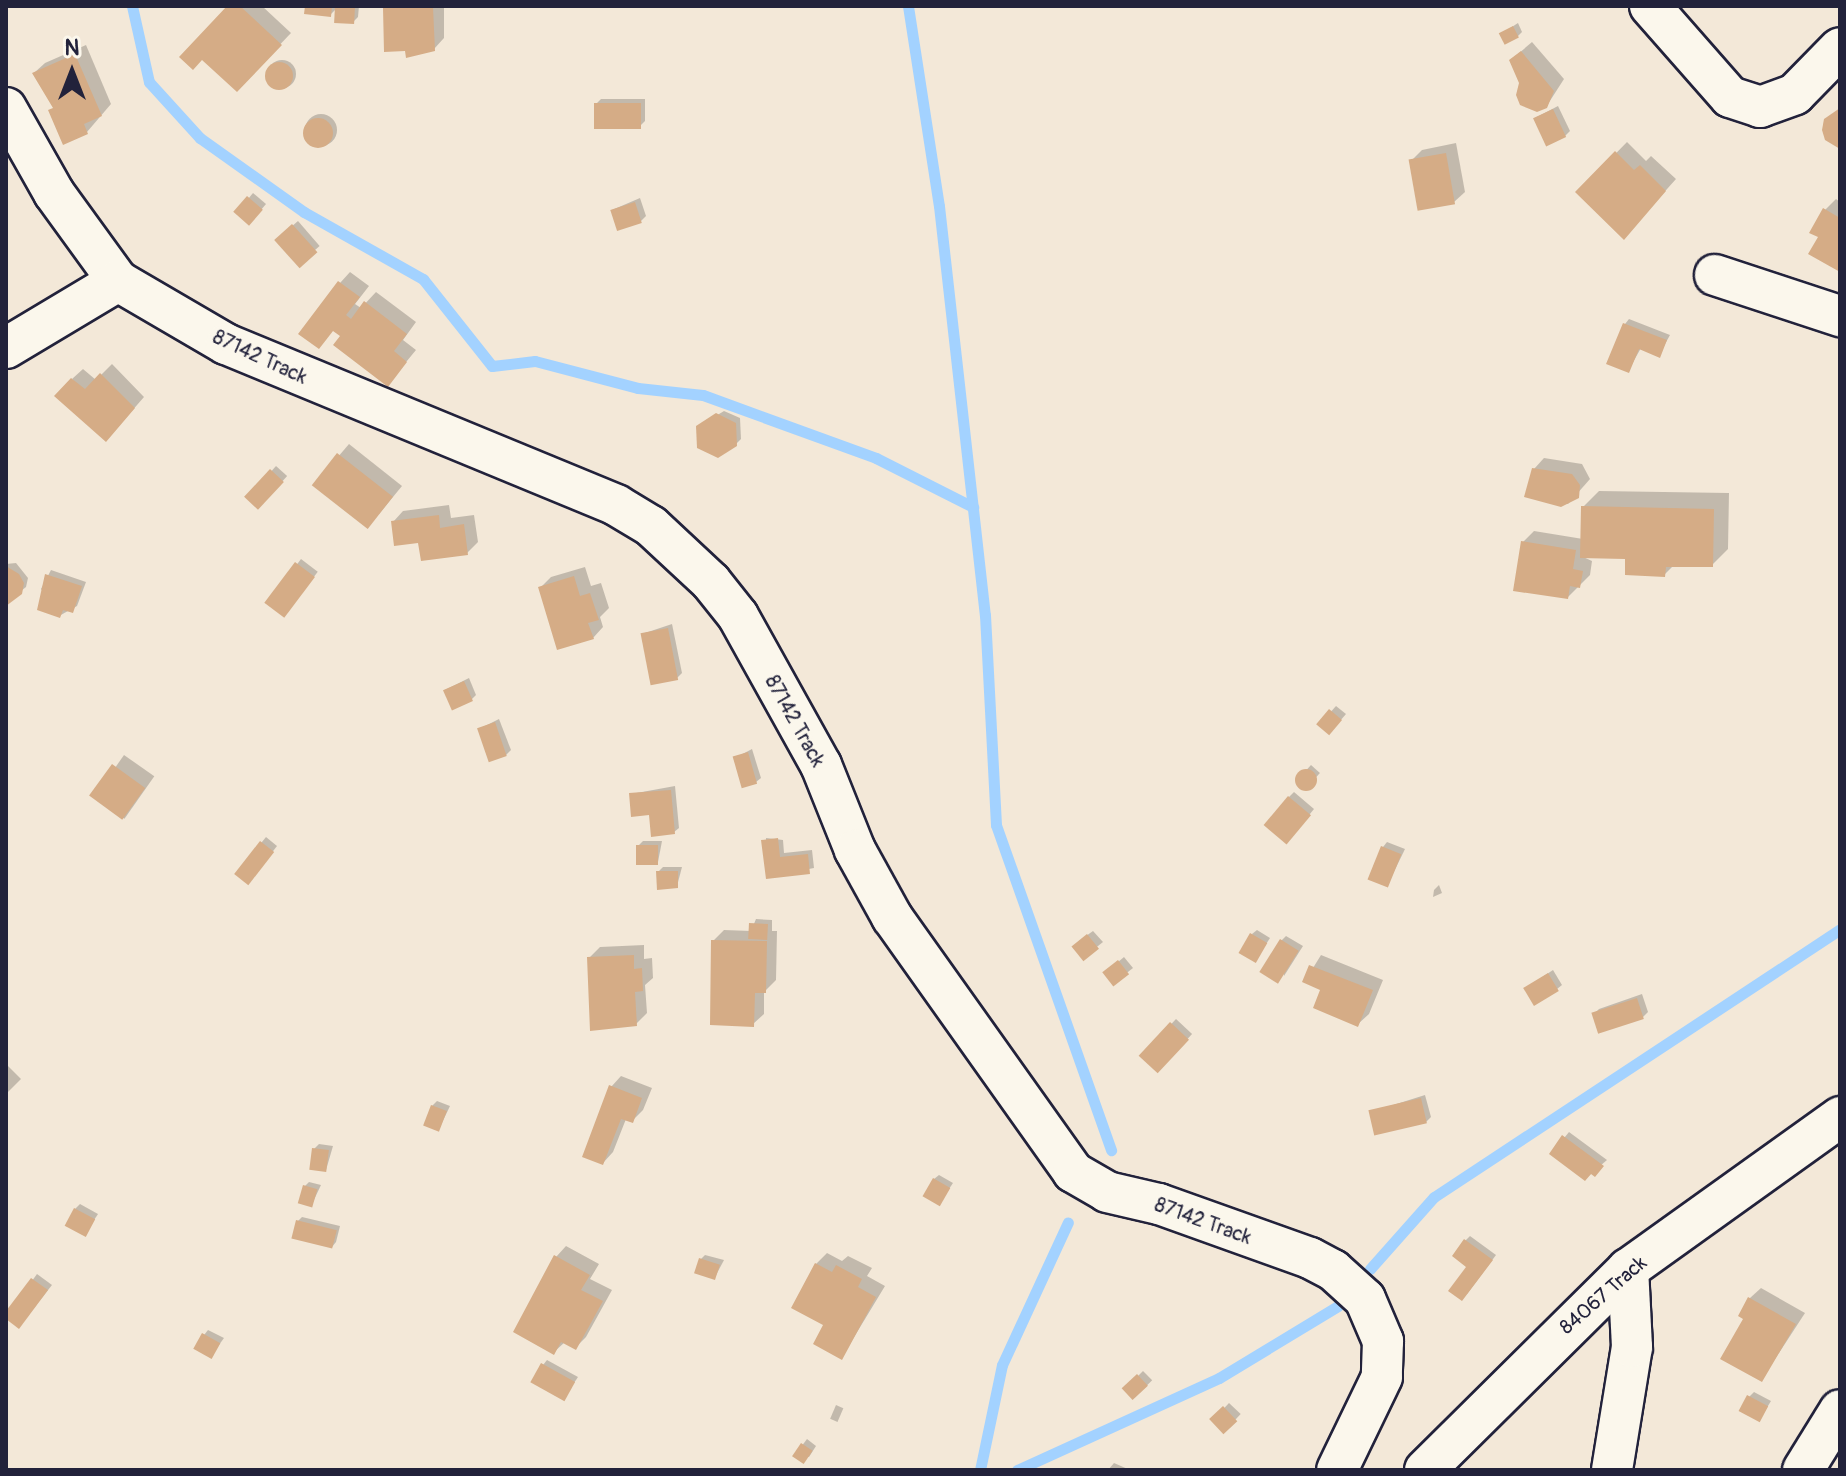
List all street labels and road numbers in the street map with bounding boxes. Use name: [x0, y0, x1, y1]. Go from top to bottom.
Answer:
street label: 87142 Track: [209, 325, 311, 389]
street label: 87142 Track: [760, 671, 830, 771]
street label: 87142 Track: [1151, 1192, 1255, 1250]
street label: 84067 Track: [1555, 1251, 1651, 1339]

